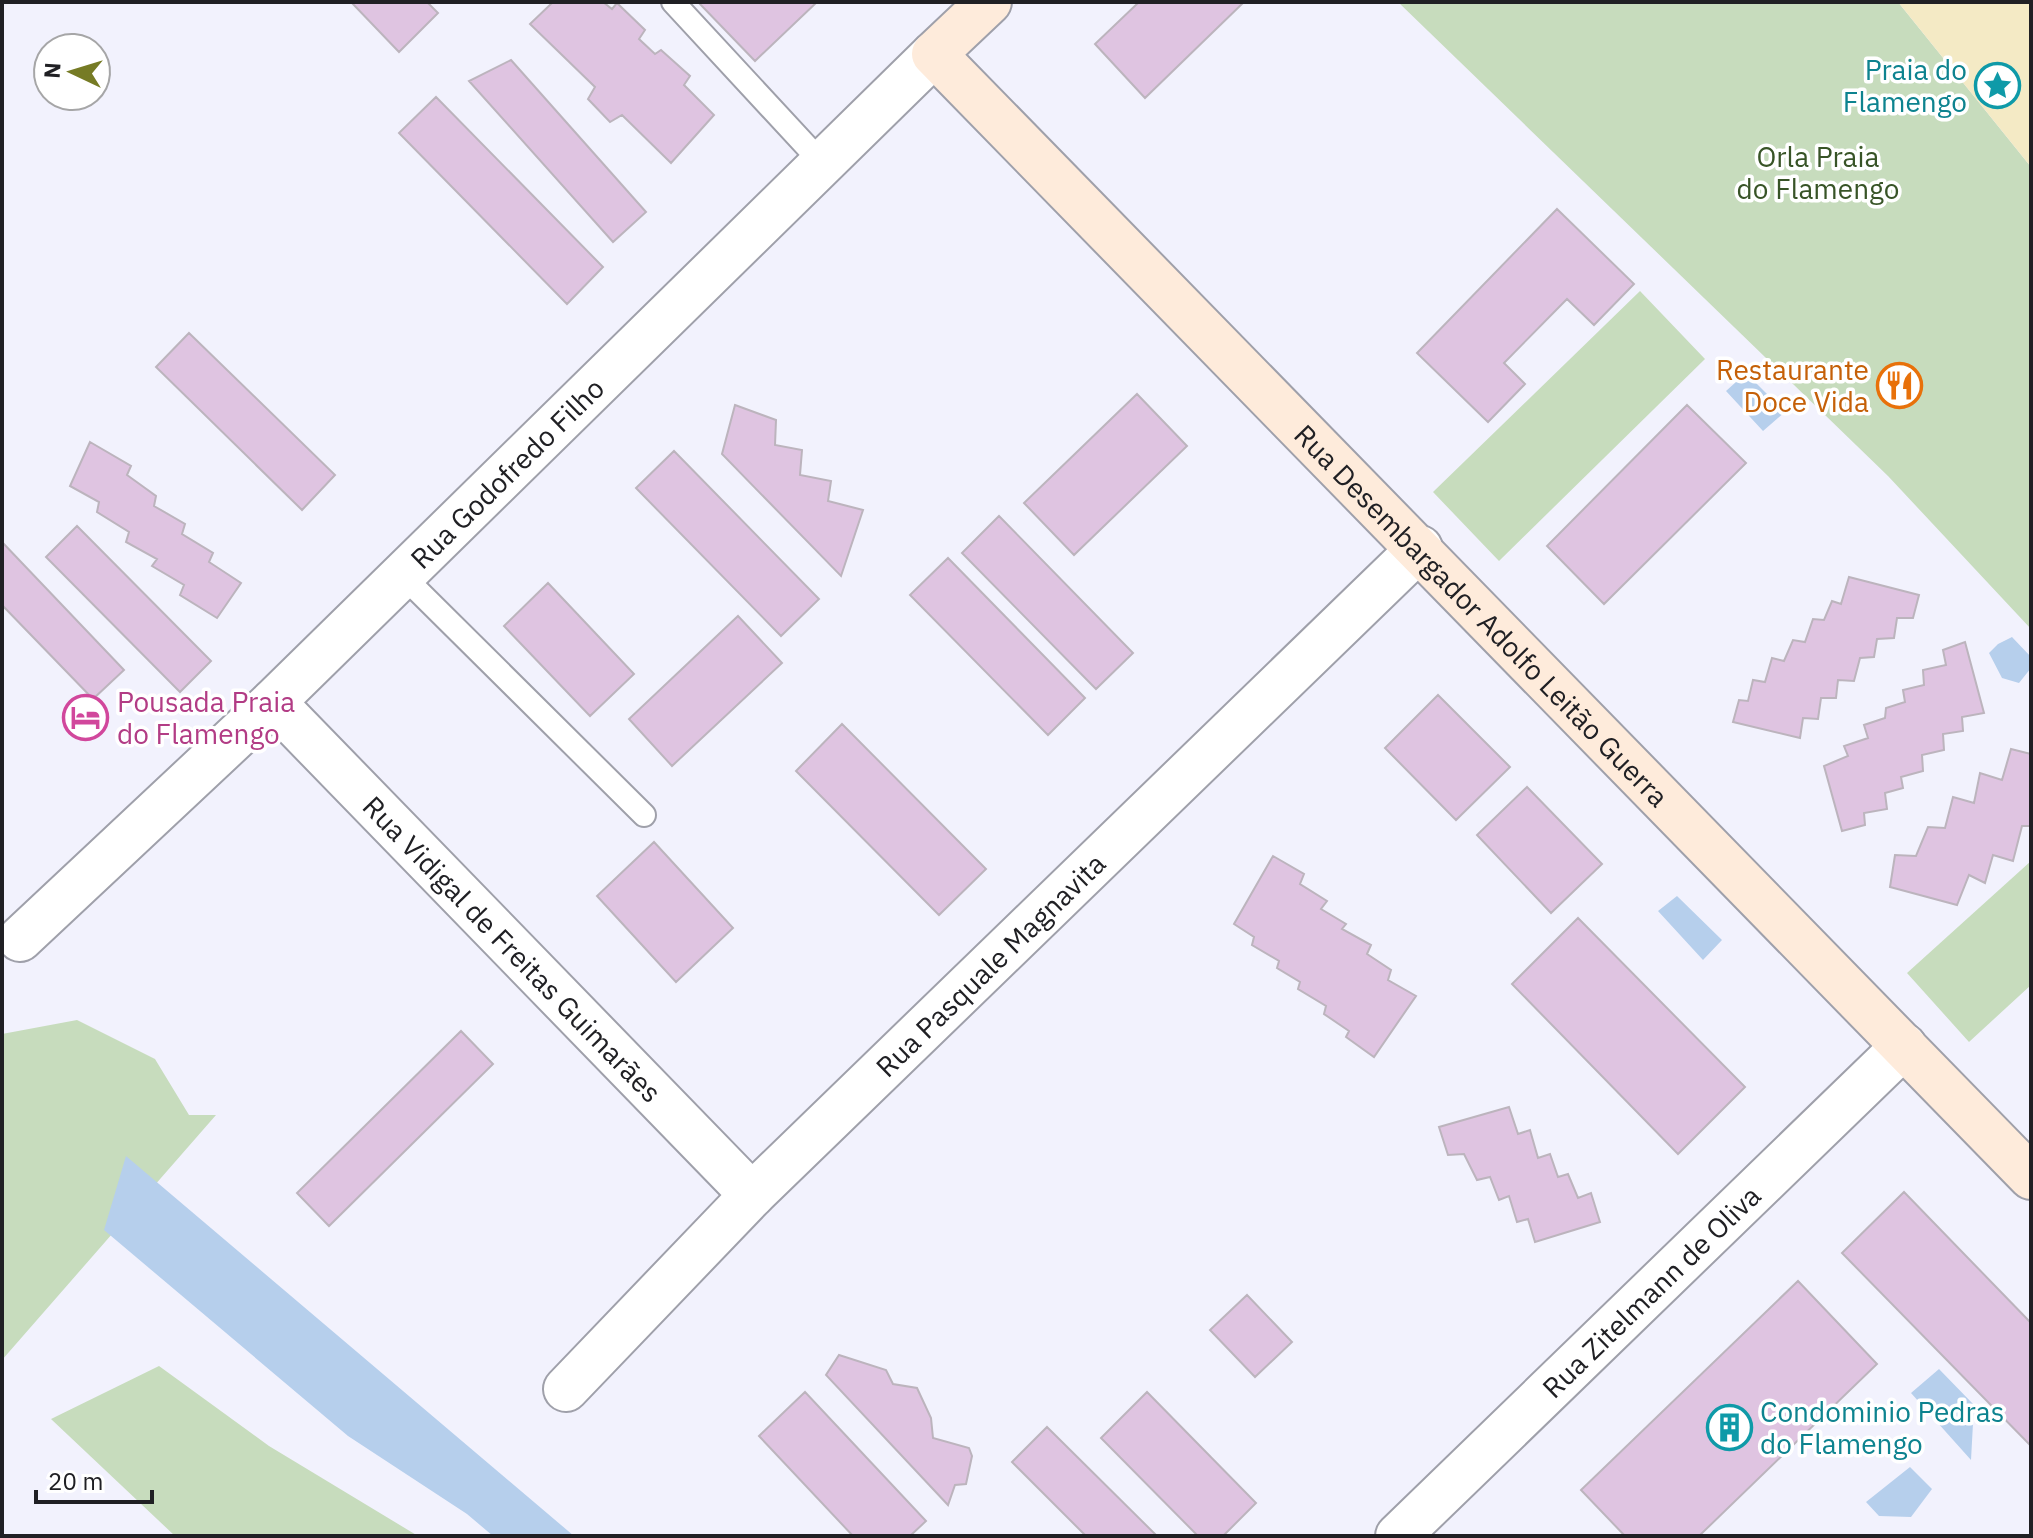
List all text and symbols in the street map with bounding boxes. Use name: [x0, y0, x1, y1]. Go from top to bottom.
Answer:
north arrow: [32, 32, 112, 112]
place label: Praia do Flamengo: [1843, 51, 1967, 120]
place icon: Praia do Flamengo: [1974, 61, 2022, 109]
text: N: [37, 62, 67, 80]
park label: Orla Praia do Flamengo: [1737, 138, 1899, 207]
place label: Restaurante Doce Vida: [1716, 351, 1869, 420]
restaurant icon: Restaurante Doce Vida: [1876, 361, 1924, 409]
street label: Rua Godofredo Filho: [402, 370, 612, 576]
street label: Rua Desembargador Adolfo Leitão Guerra: [1287, 416, 1677, 814]
place label: Pousada Praia do Flamengo: [117, 683, 295, 752]
hotel icon: Pousada Praia do Flamengo: [62, 693, 110, 741]
street label: Rua Vidigal de Freitas Guimarães: [355, 788, 670, 1110]
street label: Rua Pasquale Magnavita: [867, 845, 1113, 1084]
street label: Rua Zitelmann de Oliva: [1534, 1177, 1768, 1405]
place label: Condominio Pedras do Flamengo: [1760, 1393, 2004, 1462]
building icon: Condominio Pedras do Flamengo: [1705, 1403, 1753, 1451]
scale bar: [36, 1454, 152, 1504]
text: 20 m: [48, 1465, 103, 1497]

